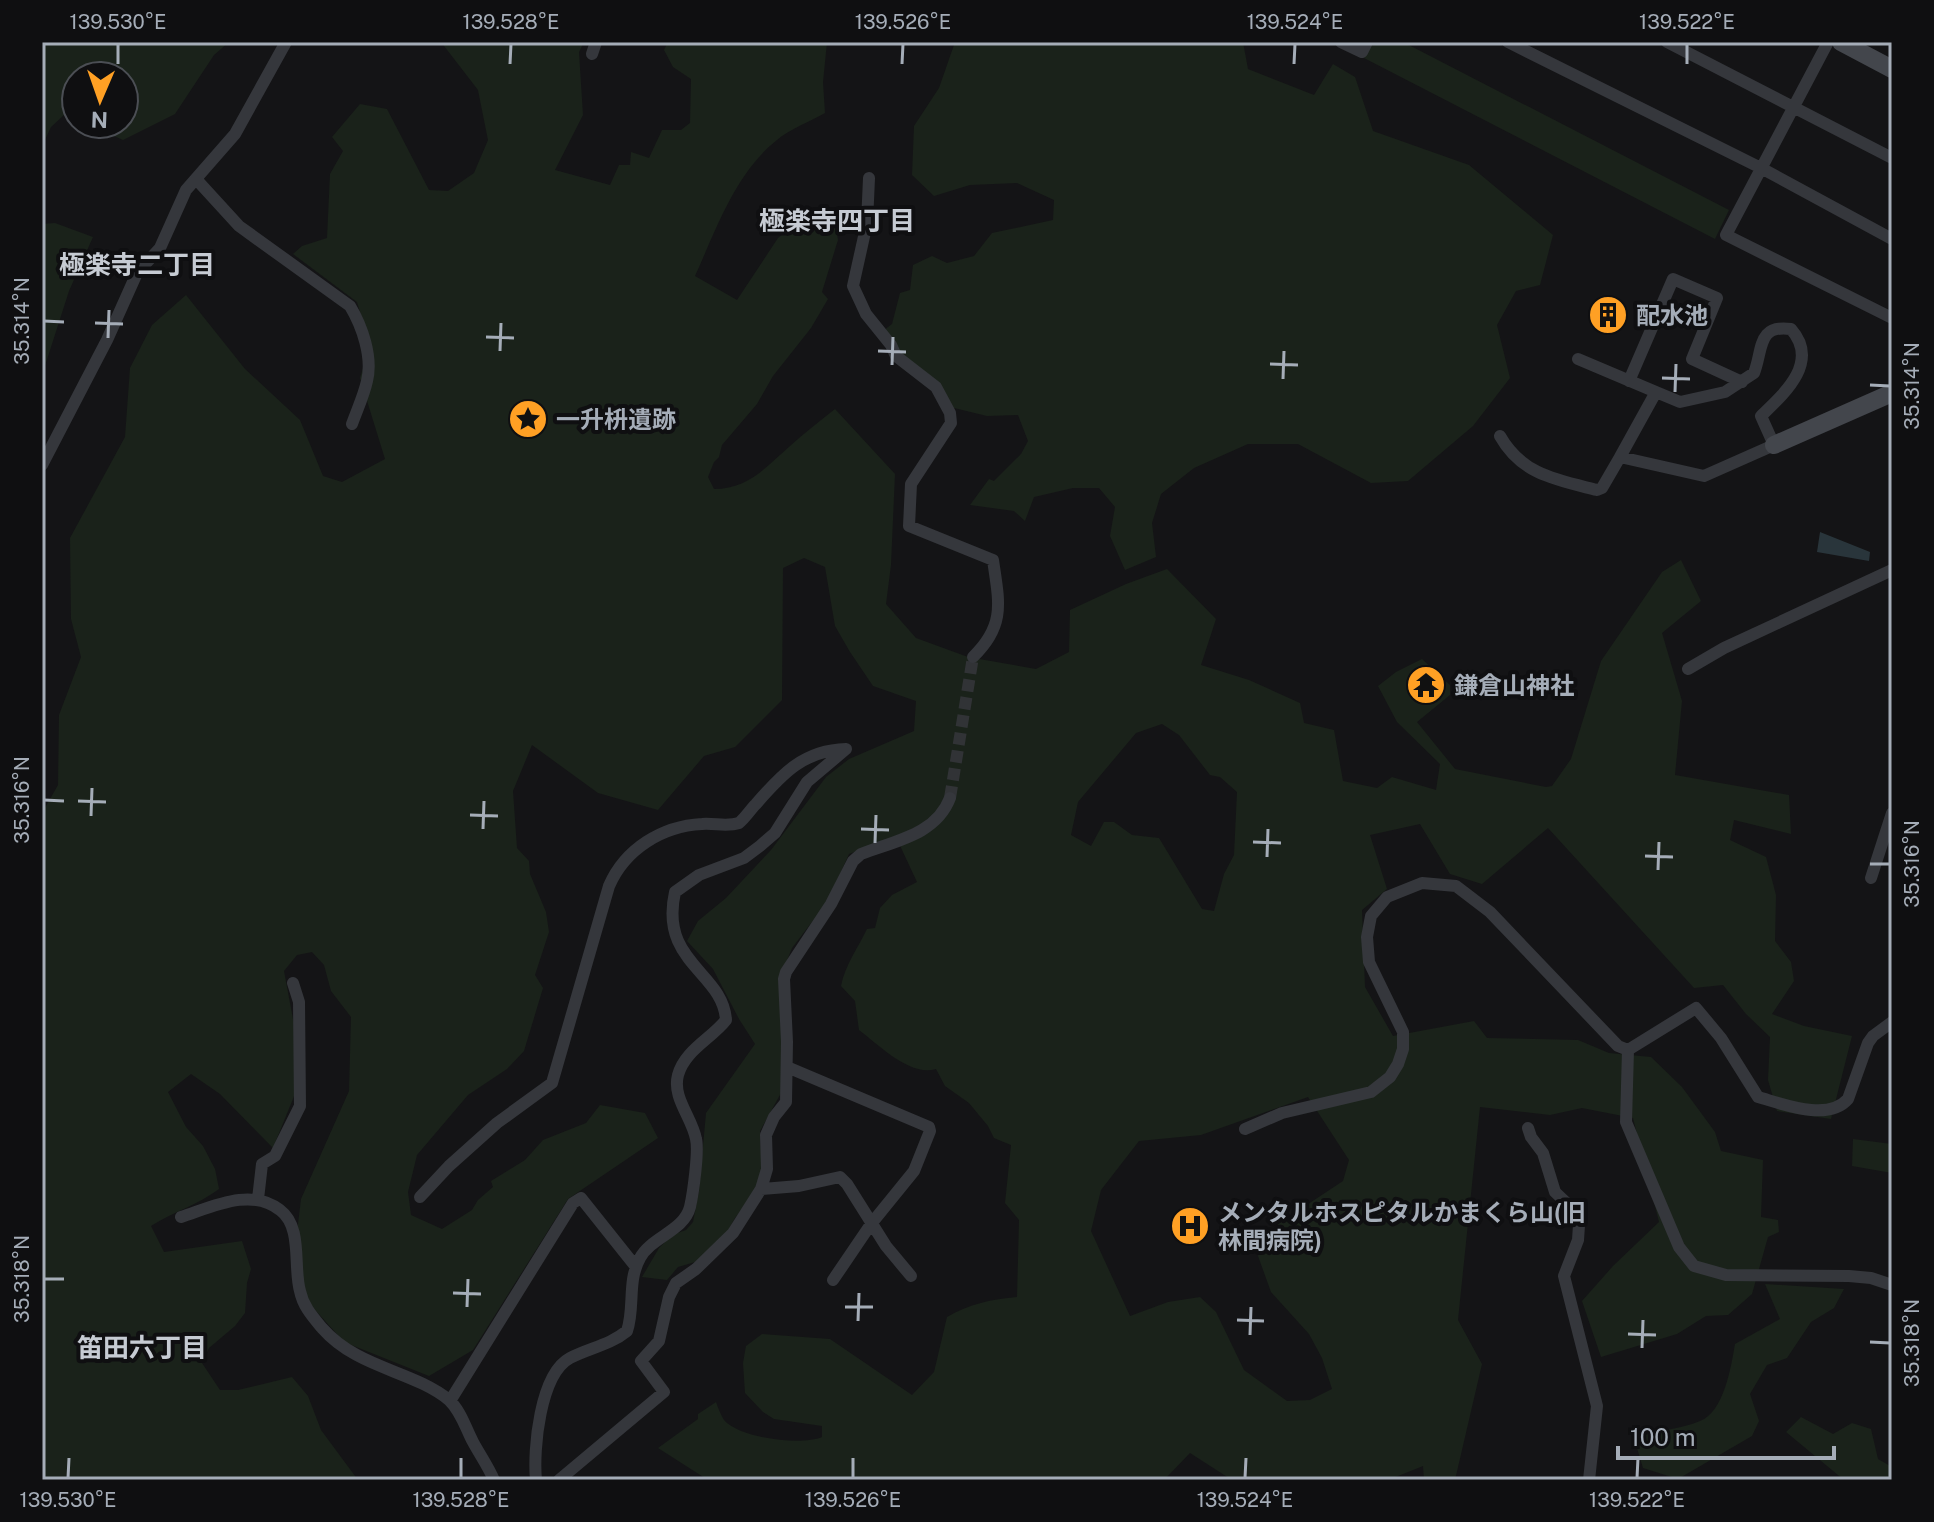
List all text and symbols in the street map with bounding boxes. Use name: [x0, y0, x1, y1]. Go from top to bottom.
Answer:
text: 139.530°E: [70, 10, 166, 34]
text: 139.528°E: [463, 10, 559, 34]
text: 139.526°E: [855, 10, 951, 34]
text: 139.524°E: [1247, 10, 1343, 34]
text: 139.522°E: [1639, 10, 1735, 34]
north arrow: [60, 60, 140, 140]
text: N: [90, 107, 108, 133]
district label: 極楽寺四丁目: [759, 205, 915, 236]
district label: 極楽寺二丁目: [59, 249, 215, 280]
text: 35.314°N: [10, 277, 34, 365]
building icon: 配水池: [1587, 294, 1629, 336]
place label: 配水池: [1636, 301, 1708, 329]
text: 35.314°N: [1900, 342, 1924, 430]
place icon: 一升枡遺跡: [507, 398, 549, 440]
place label: 一升枡遺跡: [556, 405, 676, 433]
temple icon: 鎌倉山神社: [1405, 664, 1447, 706]
place label: 鎌倉山神社: [1454, 671, 1574, 699]
text: 35.316°N: [10, 756, 34, 844]
text: 35.316°N: [1900, 820, 1924, 908]
place label: メンタルホスピタルかまくら山(旧 林間病院): [1218, 1198, 1586, 1254]
hospital icon: メンタルホスピタルかまくら山(旧 林間病院): [1169, 1205, 1211, 1247]
text: 35.318°N: [10, 1235, 34, 1323]
text: 35.318°N: [1900, 1299, 1924, 1387]
district label: 笛田六丁目: [77, 1332, 207, 1363]
scale bar: [1618, 1410, 1834, 1460]
text: 100 m: [1630, 1423, 1696, 1451]
text: 139.530°E: [20, 1488, 116, 1512]
text: 139.528°E: [413, 1488, 509, 1512]
text: 139.526°E: [805, 1488, 901, 1512]
text: 139.524°E: [1197, 1488, 1293, 1512]
text: 139.522°E: [1589, 1488, 1685, 1512]

